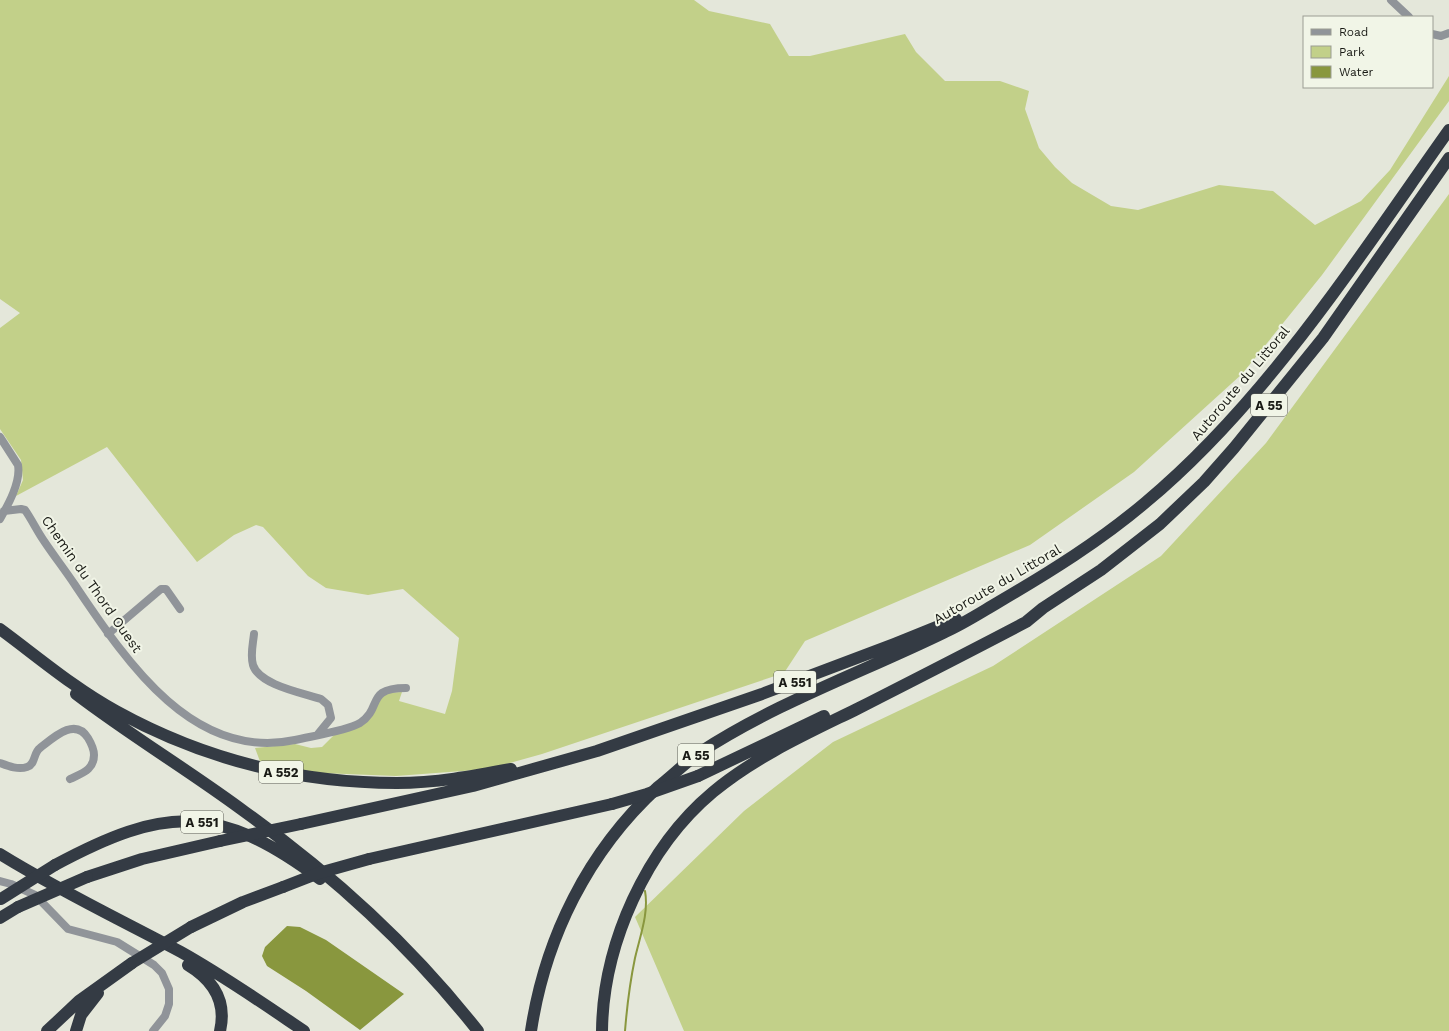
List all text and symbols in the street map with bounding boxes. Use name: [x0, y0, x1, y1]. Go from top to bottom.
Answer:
legend: [1303, 16, 1433, 88]
text: Road: [1339, 25, 1368, 39]
text: Park: [1339, 45, 1365, 59]
text: Water: [1339, 65, 1374, 79]
street label: Autoroute du Littoral: [1187, 322, 1293, 443]
road number: A 55: [1251, 394, 1287, 416]
street label: Chemin du Thord Ouest: [39, 512, 145, 656]
street label: Autoroute du Littoral: [930, 541, 1064, 627]
road number: A 551: [774, 671, 816, 693]
road number: A 55: [678, 744, 714, 766]
road number: A 552: [259, 761, 303, 783]
road number: A 551: [181, 811, 223, 833]

